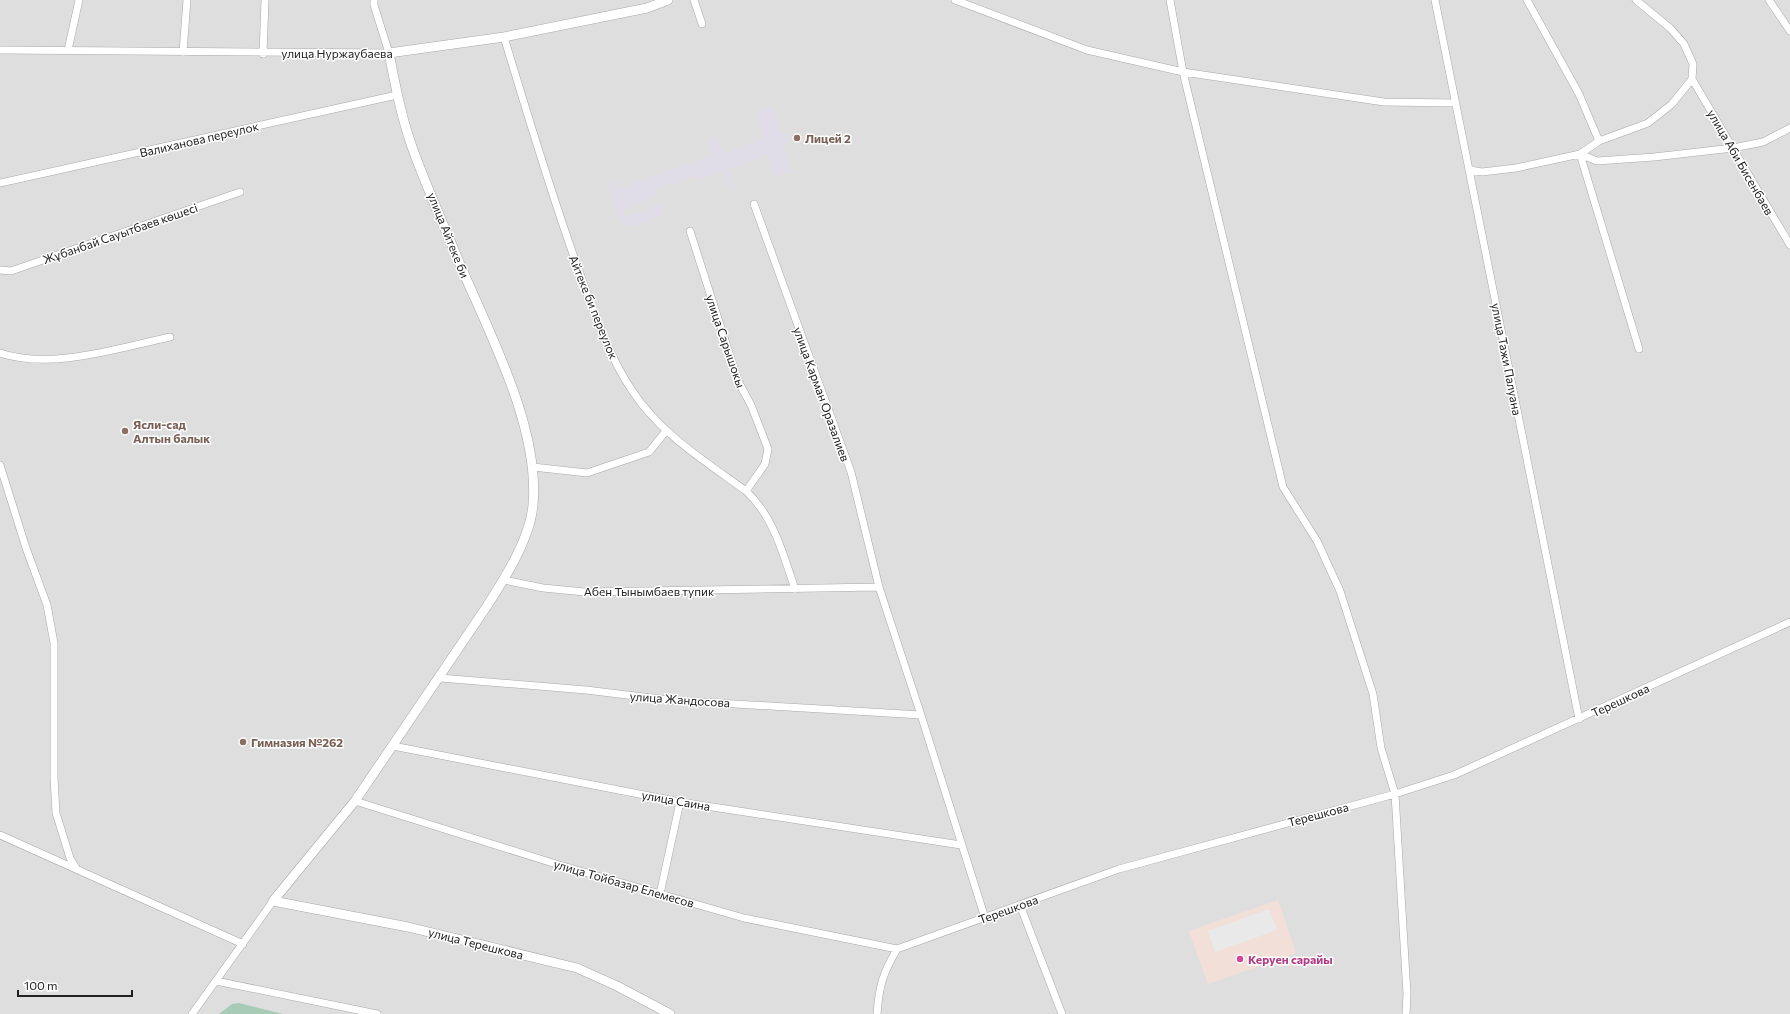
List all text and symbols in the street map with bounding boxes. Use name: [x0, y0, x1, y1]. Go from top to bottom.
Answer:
street label: улица Нуржаубаева: [281, 46, 393, 60]
street label: улица Аби Бисенбаев: [1705, 107, 1777, 217]
street label: Валиханова переулок: [138, 118, 261, 160]
place label: Лицей 2: [805, 131, 851, 145]
marker: Лицей 2: [792, 133, 802, 143]
street label: улица Айтеке би: [425, 190, 473, 280]
street label: Жұбанбай Сауытбаев көшесі: [41, 200, 199, 266]
street label: Айтеке би переулок: [567, 253, 621, 362]
street label: улица Сарышокы: [704, 293, 748, 389]
street label: улица Тажи Палуана: [1489, 302, 1525, 416]
street label: улица Карман Оразалиев: [791, 325, 853, 463]
place label: Ясли-сад Алтын балык: [133, 417, 210, 445]
marker: Ясли-сад Алтын балык: [120, 426, 130, 436]
street label: Абен Тынымбаев тупик: [584, 584, 715, 598]
street label: Терешкова: [1589, 680, 1651, 720]
street label: улица Жандосова: [629, 689, 731, 709]
place label: Гимназия №262: [251, 735, 343, 749]
marker: Гимназия №262: [238, 737, 248, 747]
street label: улица Саина: [641, 787, 711, 813]
street label: Терешкова: [1286, 799, 1350, 829]
street label: улица Тойбазар Елемесов: [552, 856, 696, 910]
street label: Терешкова: [976, 892, 1040, 926]
street label: улица Терешкова: [427, 924, 525, 962]
place label: Керуен сарайы: [1248, 952, 1333, 966]
marker: Керуен сарайы: [1235, 954, 1245, 964]
scale bar: [18, 972, 132, 998]
text: 100 m: [24, 978, 58, 992]

